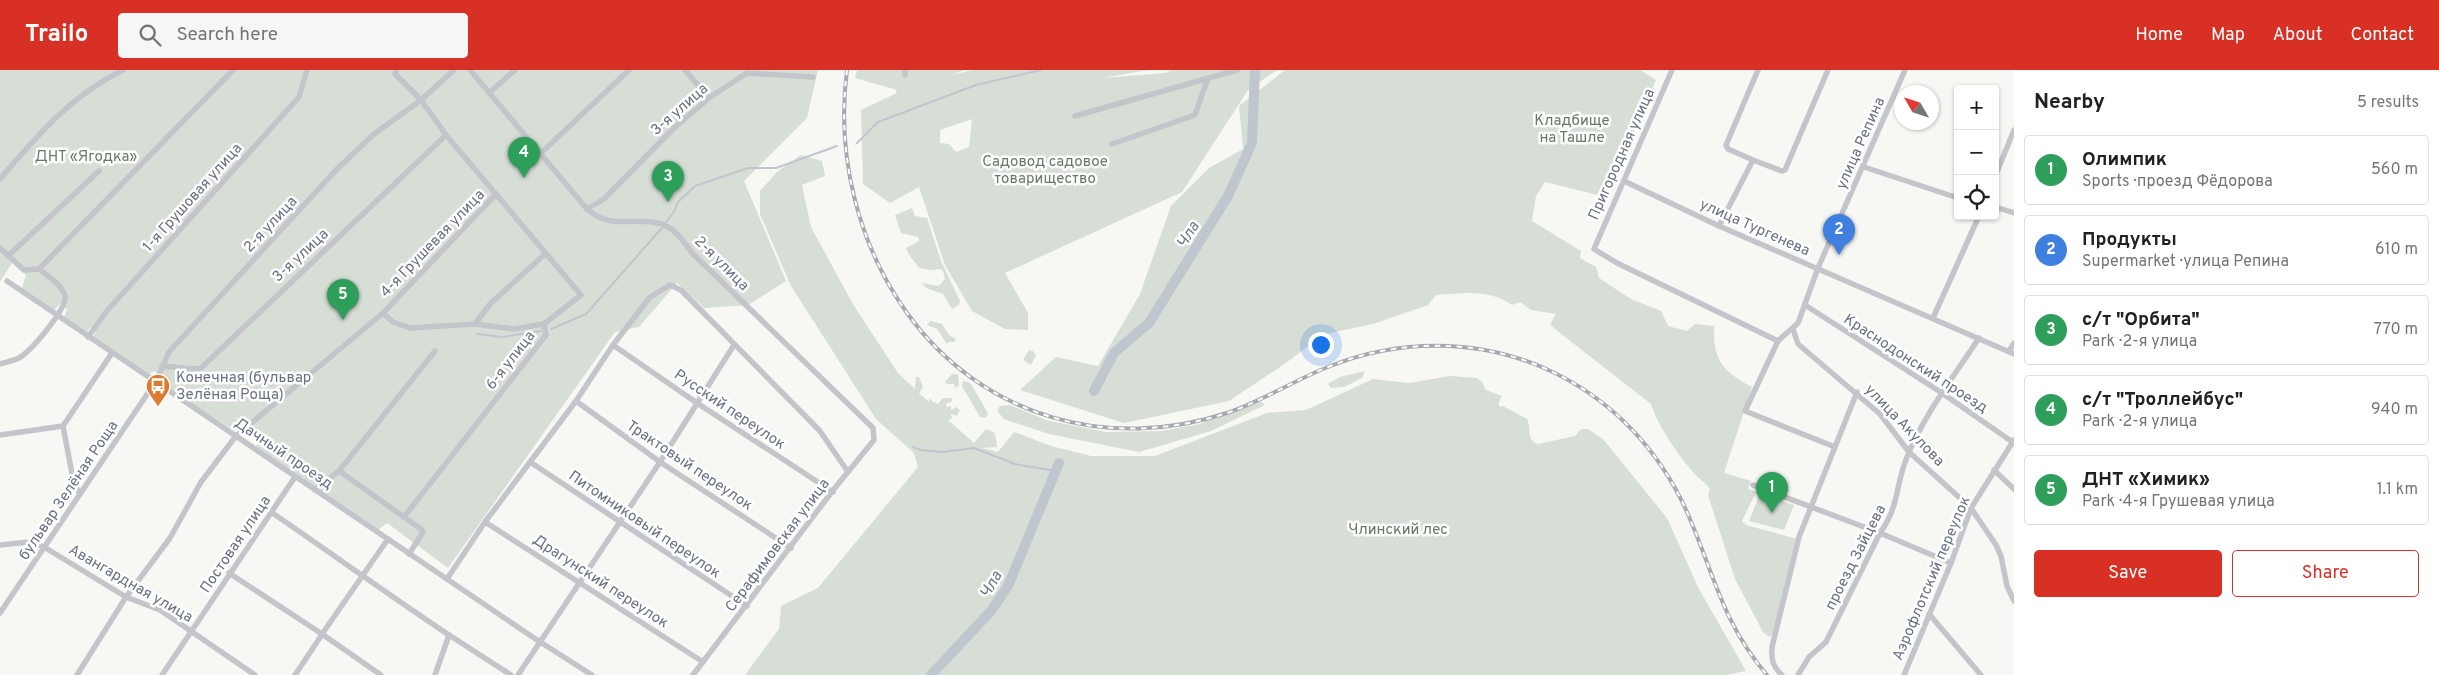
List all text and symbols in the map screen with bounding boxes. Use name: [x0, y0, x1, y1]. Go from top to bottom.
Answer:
search box: [118, 13, 468, 58]
text: Trailo: [25, 20, 88, 50]
icon: search: [136, 21, 164, 49]
text: Search here: [176, 23, 278, 47]
text: Home: [2135, 24, 2183, 47]
text: Map: [2211, 24, 2245, 47]
text: About: [2273, 24, 2322, 47]
text: Contact: [2350, 24, 2414, 47]
street label: 3-я улица: [647, 80, 713, 140]
north arrow: [1894, 85, 1939, 130]
map controls: [1954, 85, 1999, 220]
button: +: [1954, 85, 1999, 130]
street label: Пригородная улица: [1585, 86, 1660, 223]
text: Nearby: [2034, 89, 2105, 116]
text: 5 results: [2357, 93, 2419, 113]
street label: улица Репина: [1833, 95, 1890, 193]
park label: Кладбище на Ташле: [1534, 112, 1610, 148]
button: −: [1954, 130, 1999, 175]
pin: 4: [508, 137, 540, 178]
street label: 1-я Грушовая улица: [139, 140, 247, 256]
park label: ДНТ «Ягодка»: [35, 148, 137, 167]
text: Олимпик: [2082, 148, 2167, 172]
park label: Садовод садовое товарищество: [982, 153, 1108, 189]
text: 1: [2048, 160, 2054, 180]
text: 560 m: [2371, 160, 2418, 180]
pin: 3: [652, 161, 684, 202]
text: Sports · проезд Фёдорова: [2082, 172, 2273, 192]
button: locate: [1954, 175, 1999, 220]
street label: 4-я Грушевая улица: [377, 186, 489, 302]
street label: 2-я улица: [240, 193, 302, 257]
street label: улица Тургенева: [1696, 196, 1813, 261]
pin: 2: [1823, 214, 1855, 255]
water label: Чла: [1173, 217, 1205, 252]
street label: 3-я улица: [269, 225, 333, 287]
text: Продукты: [2082, 228, 2177, 252]
street label: 2-я улица: [689, 233, 752, 296]
text: 2: [2046, 240, 2056, 260]
text: 610 m: [2375, 240, 2418, 260]
text: Supermarket · улица Репина: [2082, 252, 2289, 272]
pin: 5: [327, 279, 359, 320]
text: с/т "Орбита": [2082, 308, 2200, 332]
street label: Краснодонский проезд: [1839, 310, 1991, 418]
text: 3: [2046, 320, 2056, 340]
text: 770 m: [2374, 320, 2418, 340]
street label: 6-я улица: [482, 328, 540, 394]
your location: [1308, 332, 1334, 358]
text: Park · 2-я улица: [2082, 332, 2197, 352]
street label: Русский переулок: [670, 366, 789, 455]
place label: Конечная (бульвар Зелёная Роща): [176, 369, 311, 405]
bus stop icon: Конечная (бульвар Зелёная Роща): [145, 373, 171, 407]
street label: улица Акулова: [1860, 381, 1948, 471]
text: с/т "Троллейбус": [2082, 388, 2243, 412]
text: 4: [2046, 400, 2056, 420]
text: 940 m: [2371, 400, 2418, 420]
text: Park · 2-я улица: [2082, 412, 2197, 432]
street label: Дачный проезд: [230, 414, 336, 494]
street label: бульвар Зелёная Роща: [15, 417, 123, 564]
street label: Трактовый переулок: [623, 417, 756, 515]
street label: Питомниковый переулок: [564, 467, 724, 583]
text: ДНТ «Химик»: [2082, 468, 2210, 492]
pin: 1: [1756, 472, 1788, 513]
street label: Серафимовская улица: [722, 475, 835, 616]
text: 5: [2046, 480, 2056, 500]
text: 1.1 km: [2377, 480, 2418, 500]
text: Park · 4-я Грушевая улица: [2082, 492, 2275, 512]
street label: Постовая улица: [197, 493, 276, 597]
street label: Аэрофлотский переулок: [1889, 493, 1976, 664]
street label: проезд Зайцева: [1822, 502, 1891, 614]
park label: Члинский лес: [1348, 521, 1448, 540]
street label: Драгунский переулок: [529, 531, 672, 633]
street label: Авангардная улица: [65, 541, 196, 628]
button: Save: [2034, 550, 2222, 597]
button: Share: [2232, 550, 2419, 597]
water label: Чла: [976, 567, 1008, 602]

